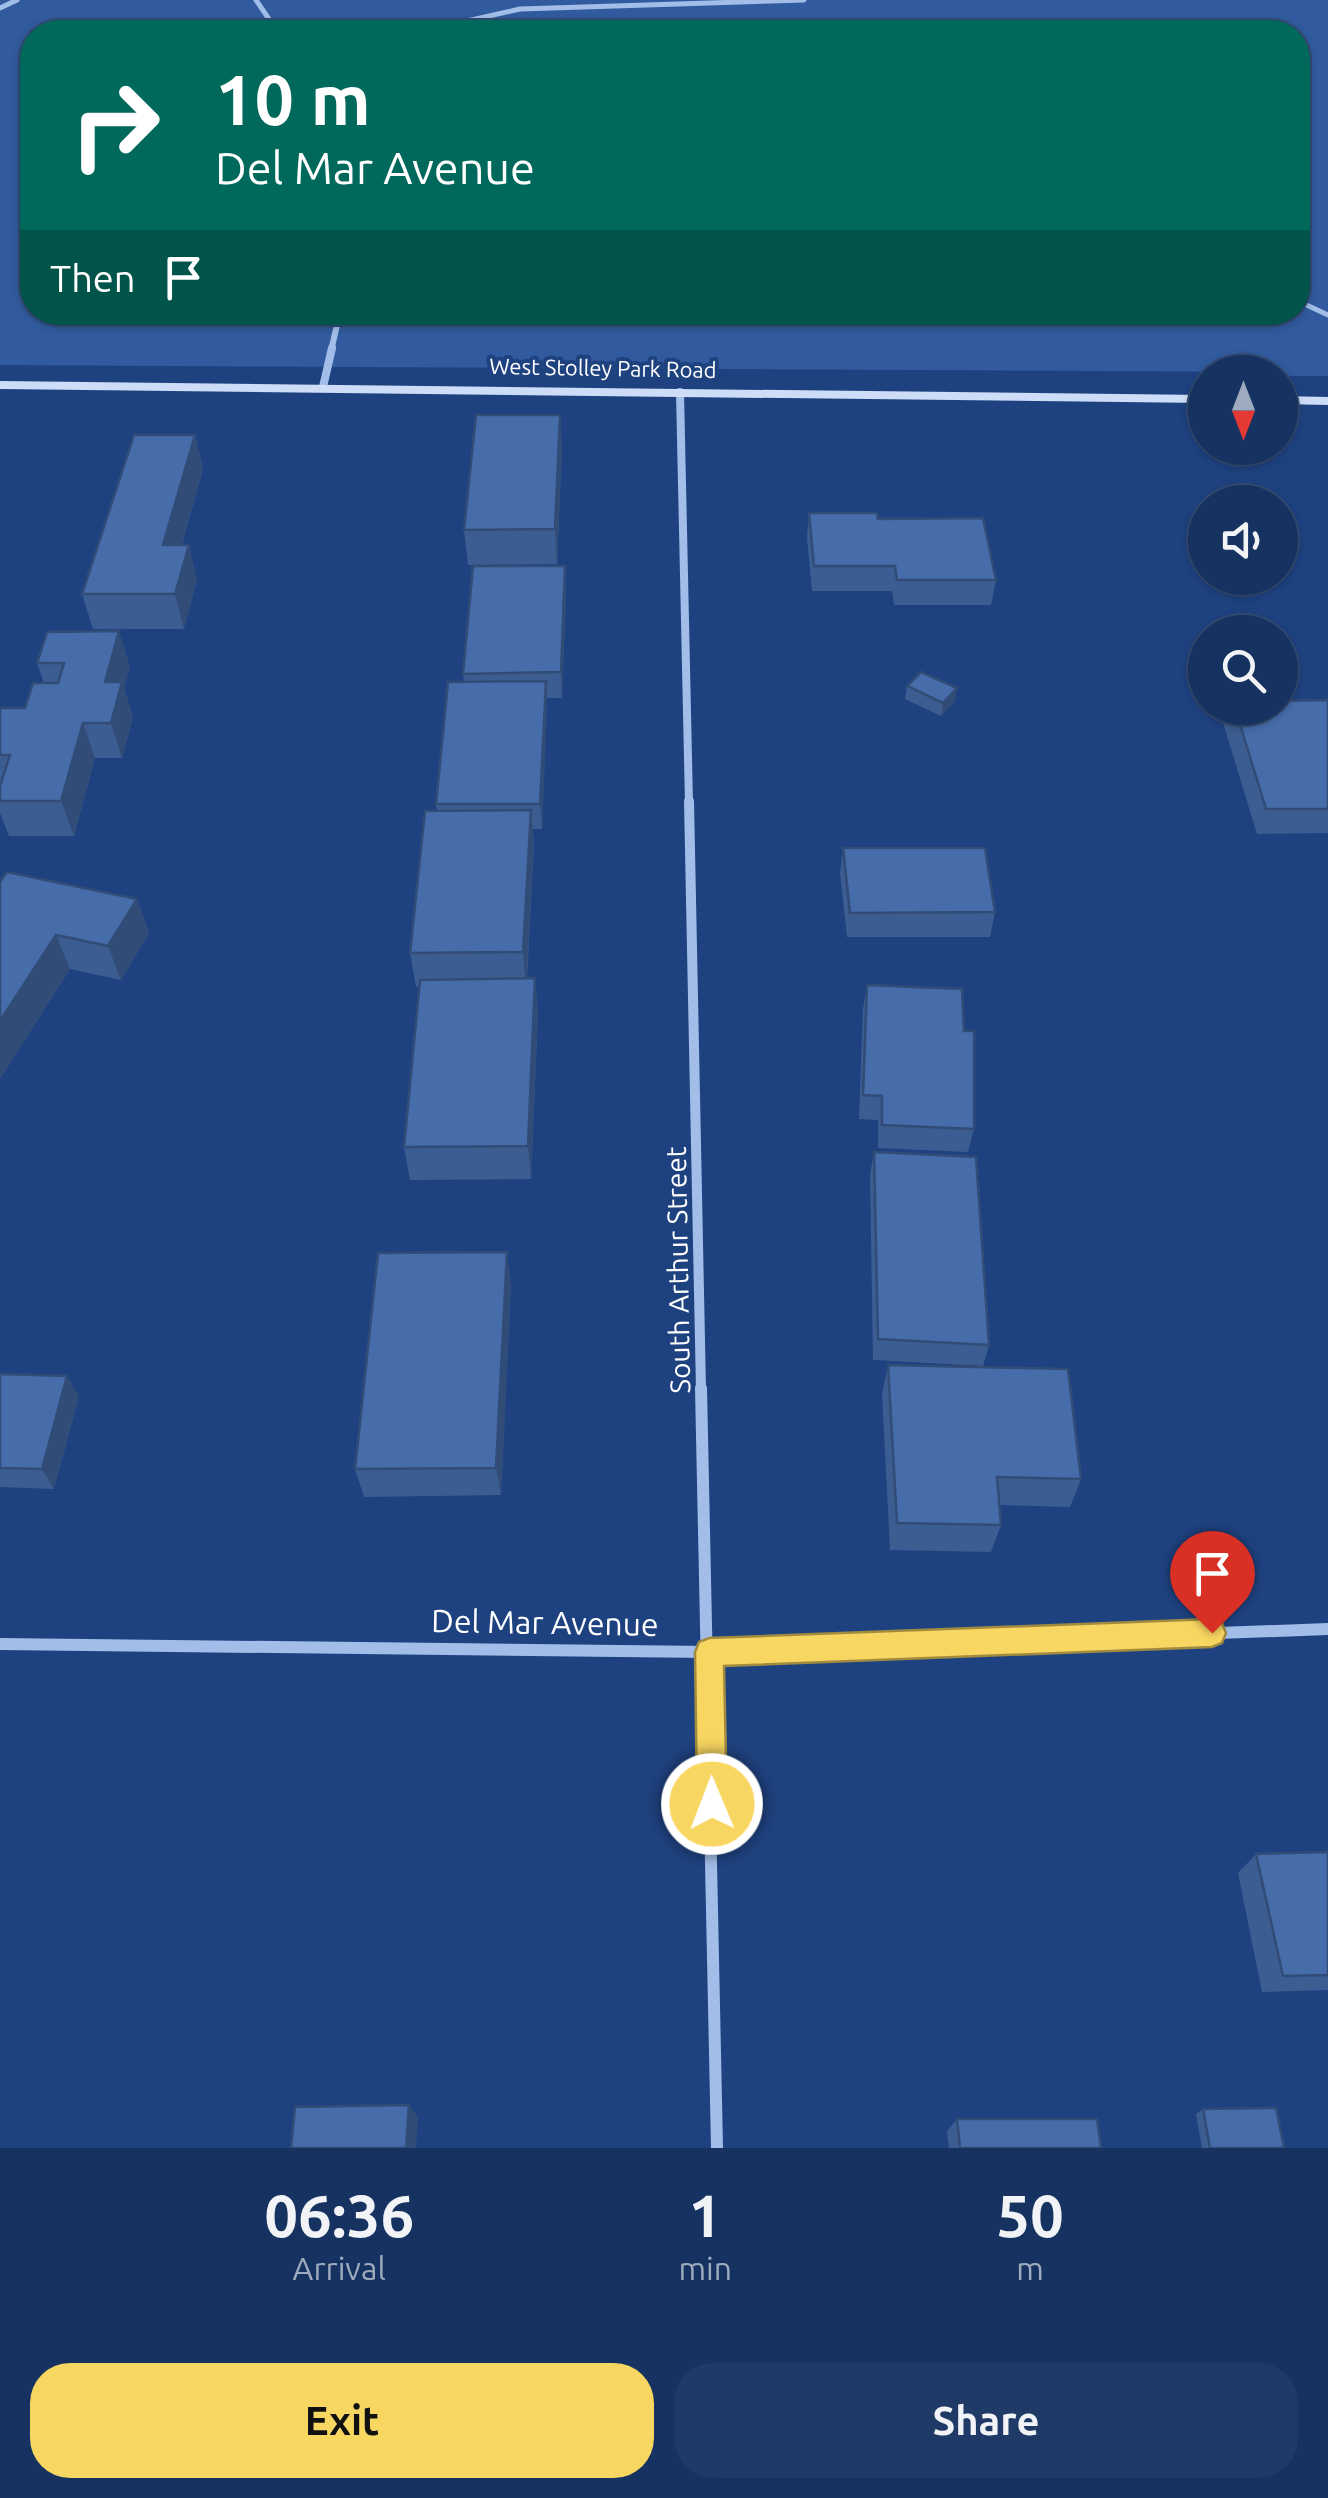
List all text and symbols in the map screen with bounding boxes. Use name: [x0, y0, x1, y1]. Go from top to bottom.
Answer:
icon: right: [50, 60, 180, 190]
text: 10 m: [215, 60, 371, 138]
text: Del Mar Avenue: [215, 142, 535, 193]
icon: arrive: [156, 250, 211, 305]
text: Then: [50, 257, 136, 299]
street label: West Stolley Park Road: [489, 353, 717, 382]
north arrow: [1188, 355, 1298, 465]
map controls: [1188, 355, 1298, 725]
button: sound: [1188, 485, 1298, 595]
button: search: [1188, 615, 1298, 725]
street label: South Arthur Street: [660, 1146, 695, 1394]
pin: [1170, 1531, 1255, 1634]
icon: arrive: [1185, 1546, 1240, 1601]
street label: Del Mar Avenue: [431, 1602, 659, 1642]
position arrow: [660, 1752, 764, 1856]
text: 06:36: [264, 2181, 414, 2248]
text: 1: [688, 2181, 722, 2248]
text: 50: [996, 2181, 1064, 2248]
text: Arrival: [293, 2250, 386, 2286]
text: min: [678, 2250, 732, 2286]
text: m: [1016, 2250, 1044, 2286]
button: Exit: [30, 2363, 654, 2478]
button: Share: [674, 2363, 1298, 2478]

